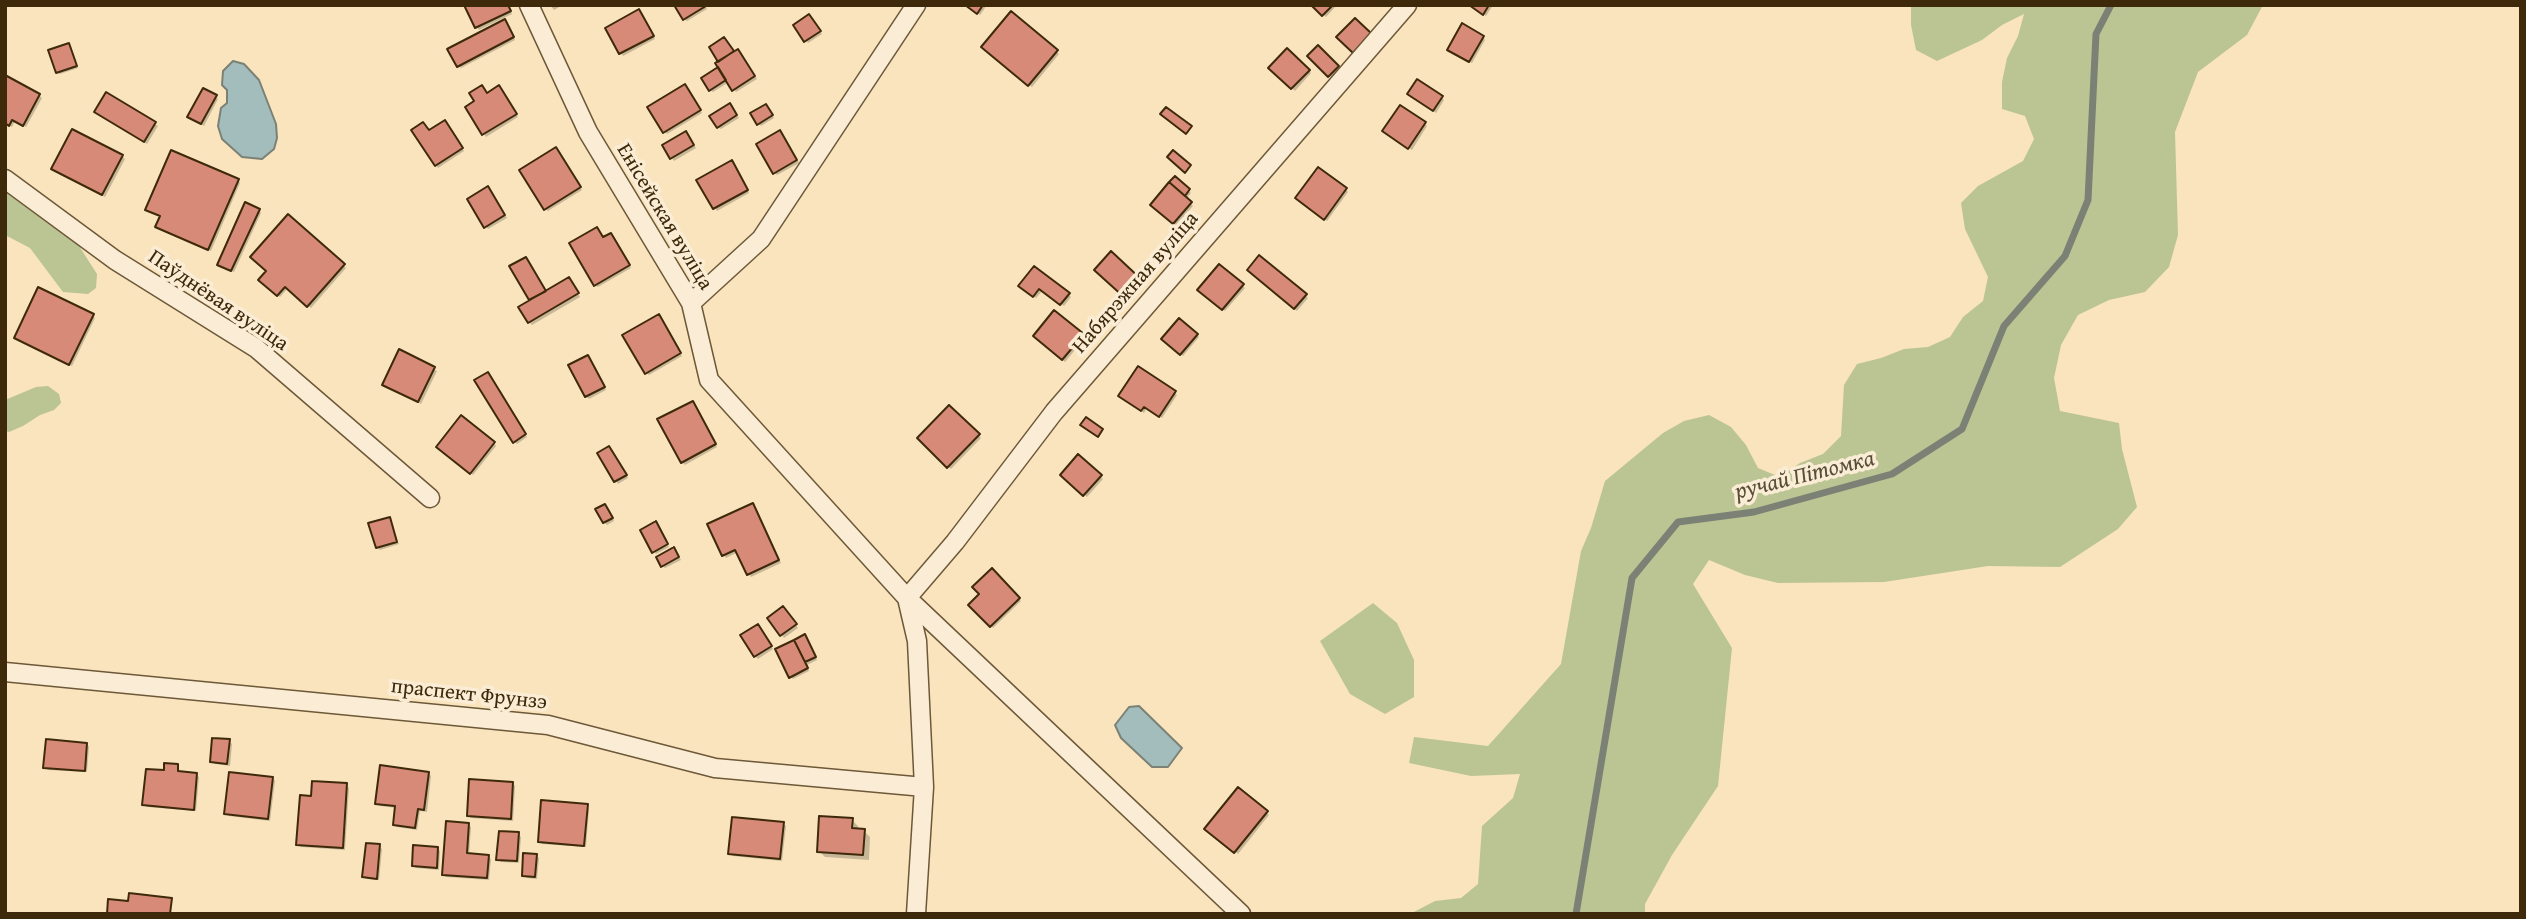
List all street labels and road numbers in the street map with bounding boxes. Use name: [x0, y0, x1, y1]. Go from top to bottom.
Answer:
street label: Енісейская вуліца: [610, 139, 718, 295]
street label: Набярэжная вуліца: [1068, 207, 1204, 359]
street label: Паўднёвая вуліца: [143, 245, 293, 357]
street label: праспект Фрунзэ: [390, 674, 548, 716]

